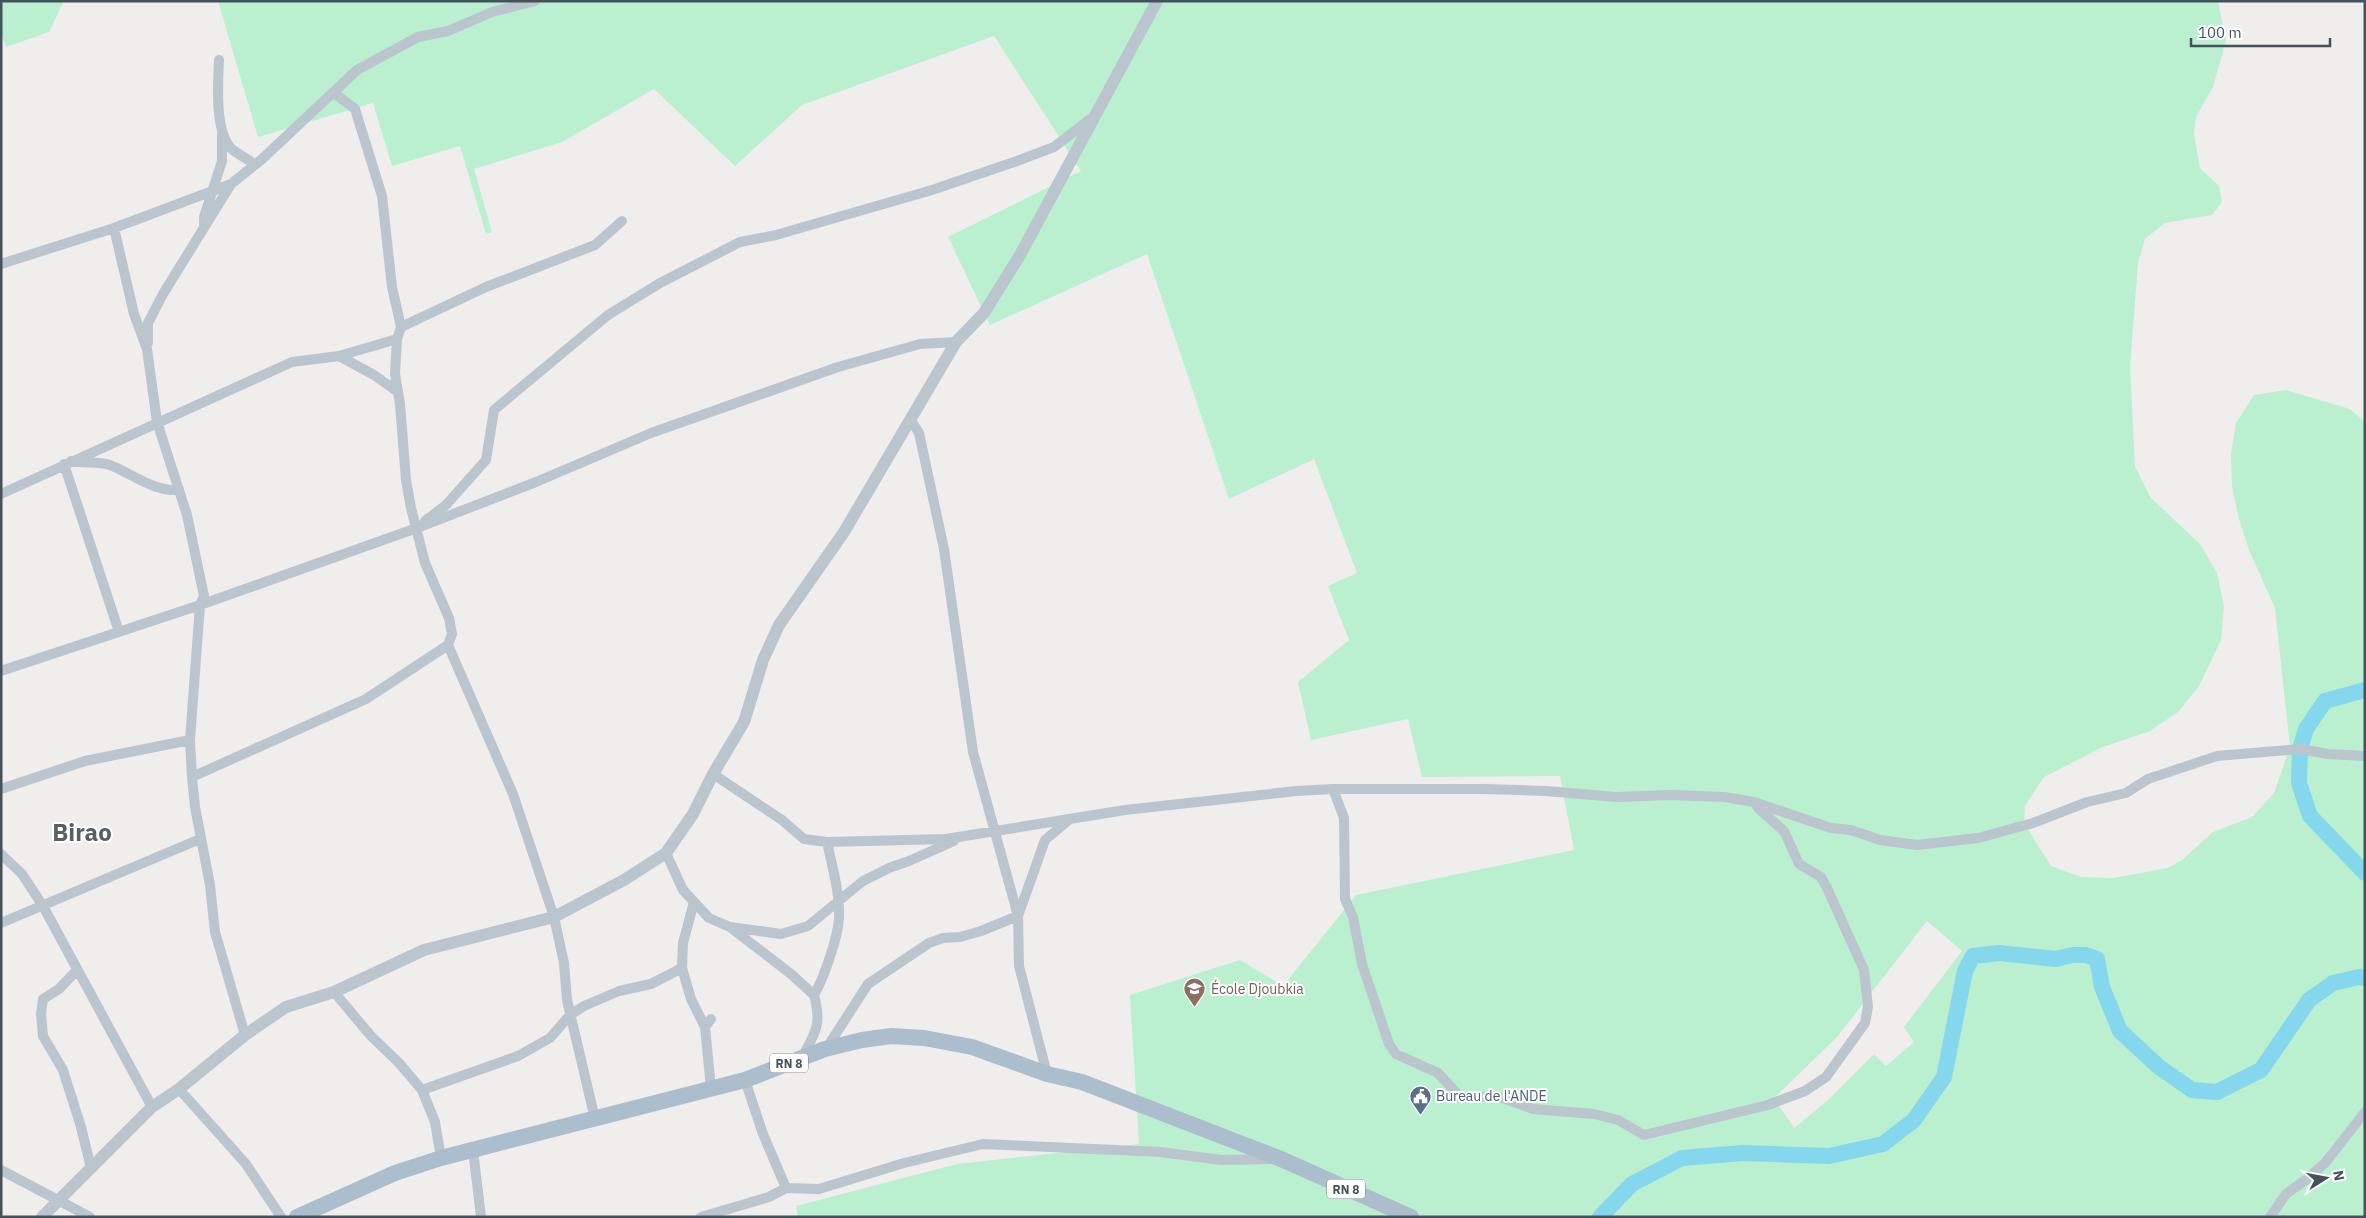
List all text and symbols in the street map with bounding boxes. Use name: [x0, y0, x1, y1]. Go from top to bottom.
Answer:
scale bar: [2191, 15, 2330, 47]
text: 100 m: [2198, 23, 2242, 42]
district label: Birao: [52, 816, 112, 848]
school or university icon: École Djoubkia: [1183, 977, 1207, 1008]
place label: École Djoubkia: [1211, 979, 1304, 998]
road number: RN 8: [770, 1054, 808, 1072]
public building icon: Bureau de l'ANDE: [1408, 1084, 1432, 1115]
place label: Bureau de l'ANDE: [1436, 1087, 1547, 1105]
north arrow: [2301, 1153, 2351, 1203]
text: N: [2329, 1169, 2349, 1182]
road number: RN 8: [1327, 1180, 1365, 1198]

